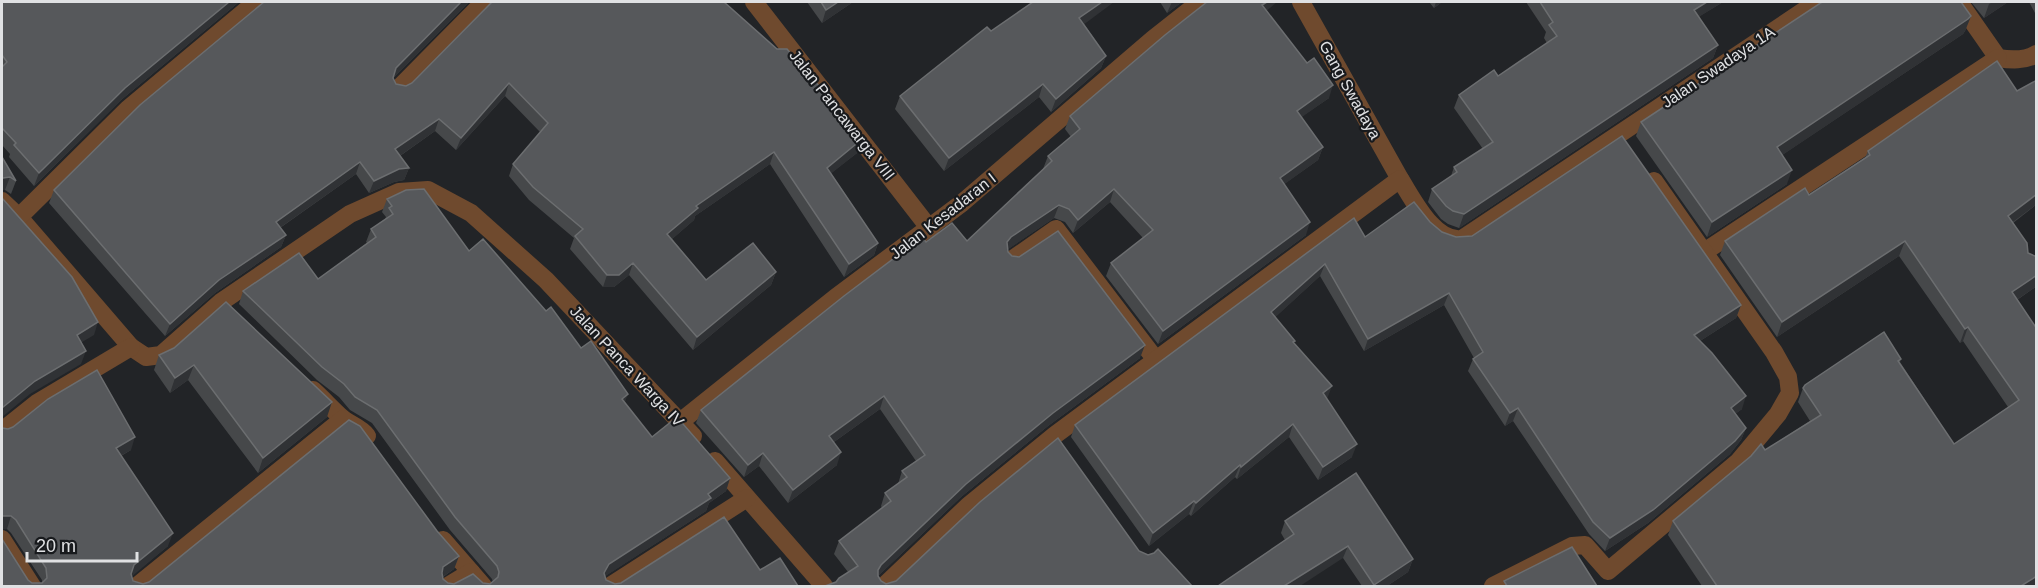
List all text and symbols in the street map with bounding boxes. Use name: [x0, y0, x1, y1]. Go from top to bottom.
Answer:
street label: Jalan Swadaya 1A: [1658, 23, 1778, 111]
street label: Gang Swadaya: [1316, 38, 1384, 142]
street label: Jalan Pancawarga VIII: [786, 47, 898, 183]
street label: Jalan Kesadaran I: [887, 170, 999, 262]
street label: Jalan Panca Warga IV: [567, 302, 688, 430]
scale bar: [27, 525, 136, 563]
text: 20 m: [36, 536, 76, 556]

